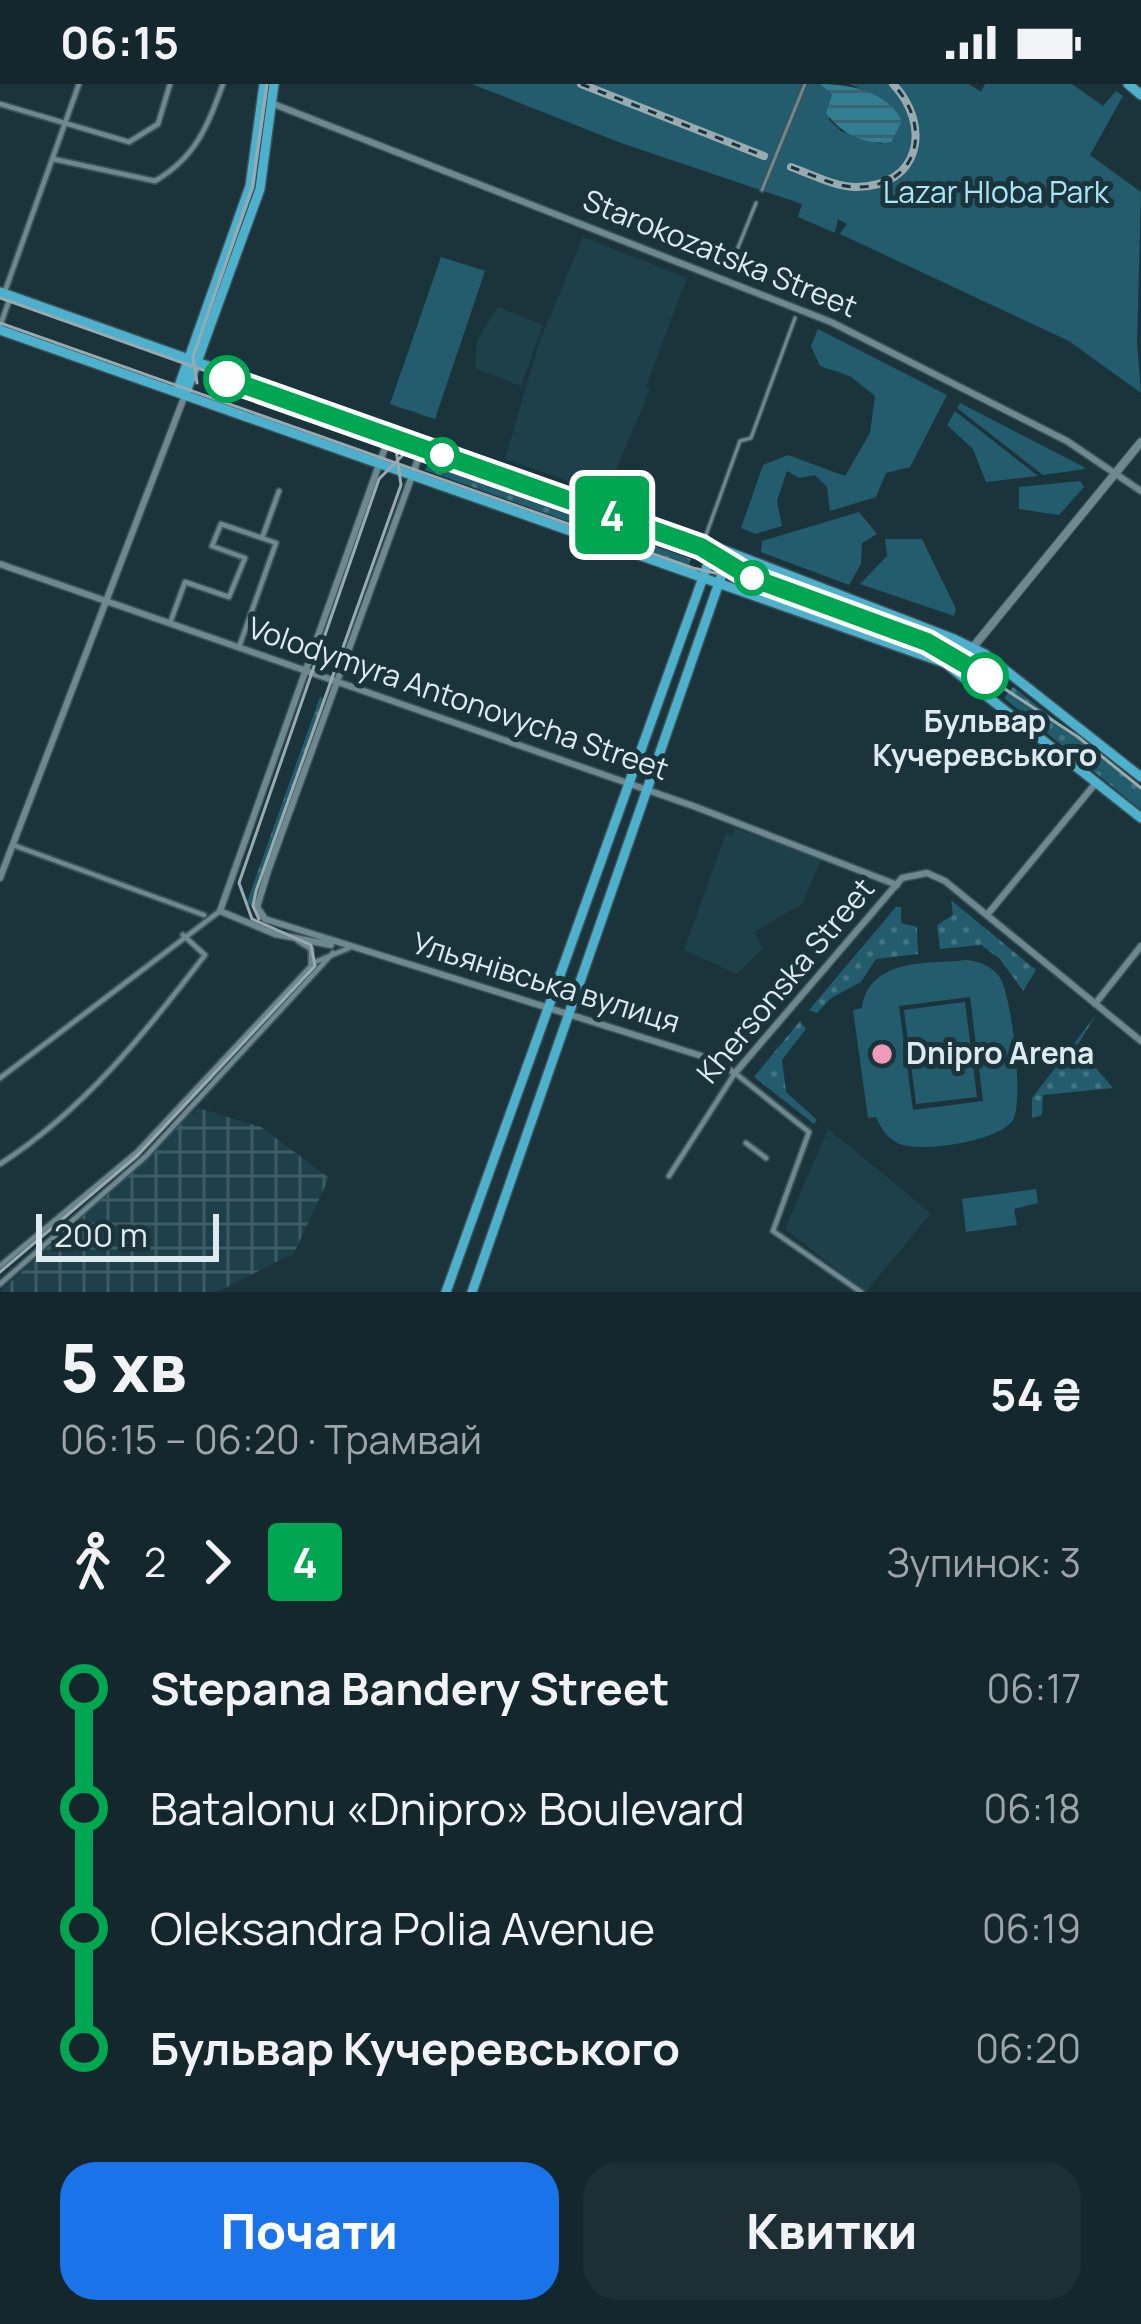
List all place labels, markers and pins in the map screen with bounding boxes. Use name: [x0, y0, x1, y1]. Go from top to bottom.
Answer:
unlabelled marker: [205, 357, 249, 401]
unlabelled marker: [426, 439, 458, 471]
unlabelled marker: [736, 562, 768, 594]
marker: Бульвар Кучеревського: [963, 654, 1007, 698]
place label: Бульвар Кучеревського: [873, 700, 1097, 775]
place label: Dnipro Arena: [906, 1032, 1094, 1073]
marker: Dnipro Arena: [869, 1041, 895, 1067]

